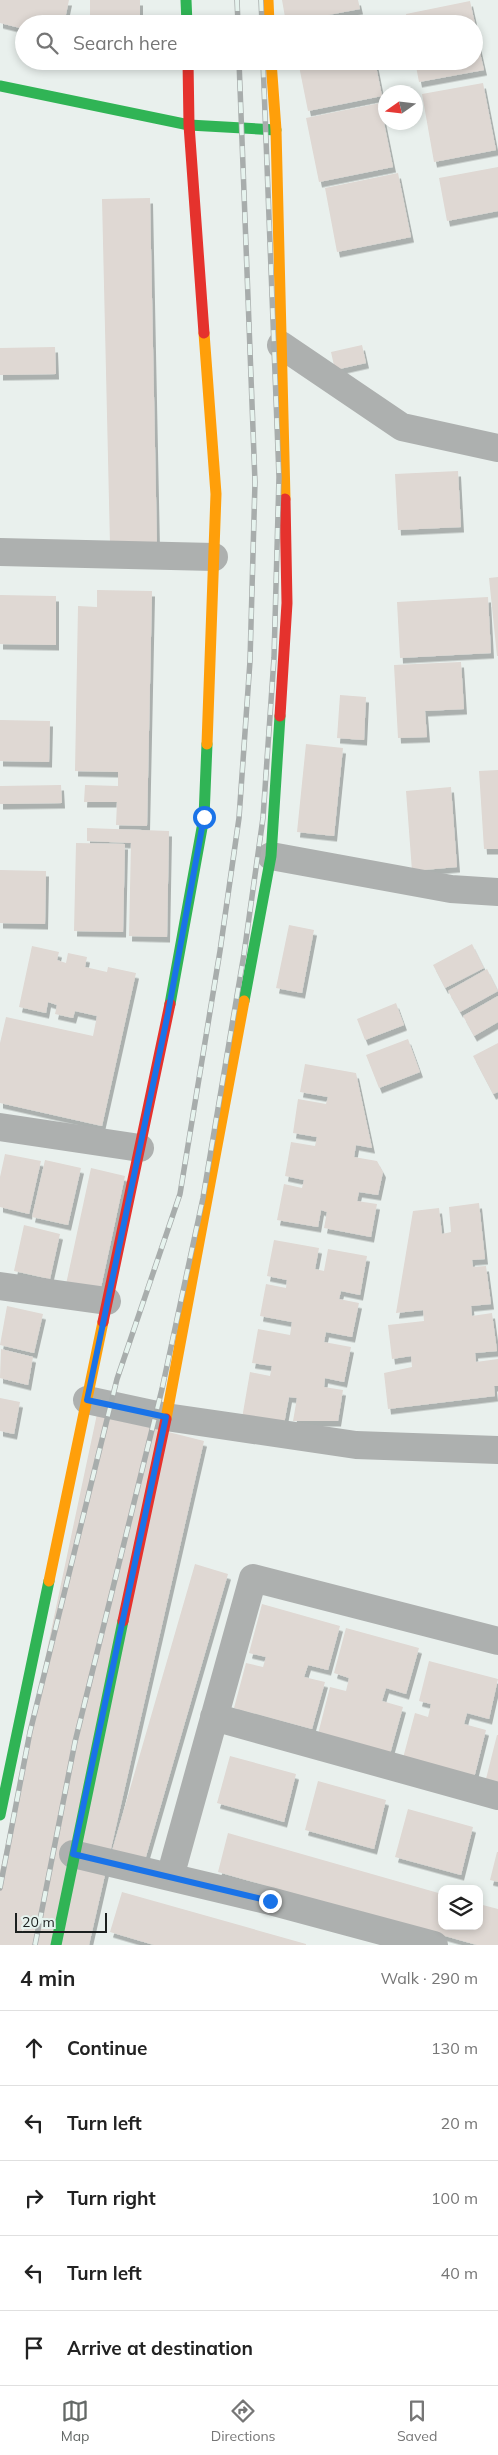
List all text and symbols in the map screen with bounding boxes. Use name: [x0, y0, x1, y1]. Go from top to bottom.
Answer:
search box: [15, 15, 483, 70]
icon: search: [33, 29, 61, 57]
text: Search here: [73, 31, 177, 55]
north arrow: [378, 85, 423, 130]
route start: [193, 806, 216, 829]
map controls: [438, 1885, 483, 1930]
button: layers: [438, 1885, 483, 1930]
route end: [259, 1890, 282, 1913]
scale bar: [15, 1910, 108, 1933]
text: 20 m: [22, 1913, 55, 1931]
text: 4 min: [20, 1965, 75, 1991]
text: Walk · 290 m: [380, 1968, 478, 1988]
icon: ahead: [20, 2034, 48, 2062]
text: Continue: [67, 2036, 147, 2060]
text: 130 m: [431, 2038, 478, 2058]
icon: left: [20, 2109, 48, 2137]
text: Turn left: [67, 2111, 142, 2135]
text: 20 m: [441, 2113, 478, 2133]
icon: right: [20, 2184, 48, 2212]
text: Turn right: [67, 2186, 156, 2210]
text: 100 m: [431, 2188, 478, 2208]
icon: left: [20, 2259, 48, 2287]
text: Turn left: [67, 2261, 142, 2285]
text: 40 m: [441, 2263, 478, 2283]
icon: arrive: [20, 2334, 48, 2362]
text: Arrive at destination: [67, 2336, 253, 2360]
tab: Map: [61, 2397, 89, 2445]
tab: Directions: [211, 2397, 276, 2445]
tab: Saved: [397, 2397, 437, 2445]

